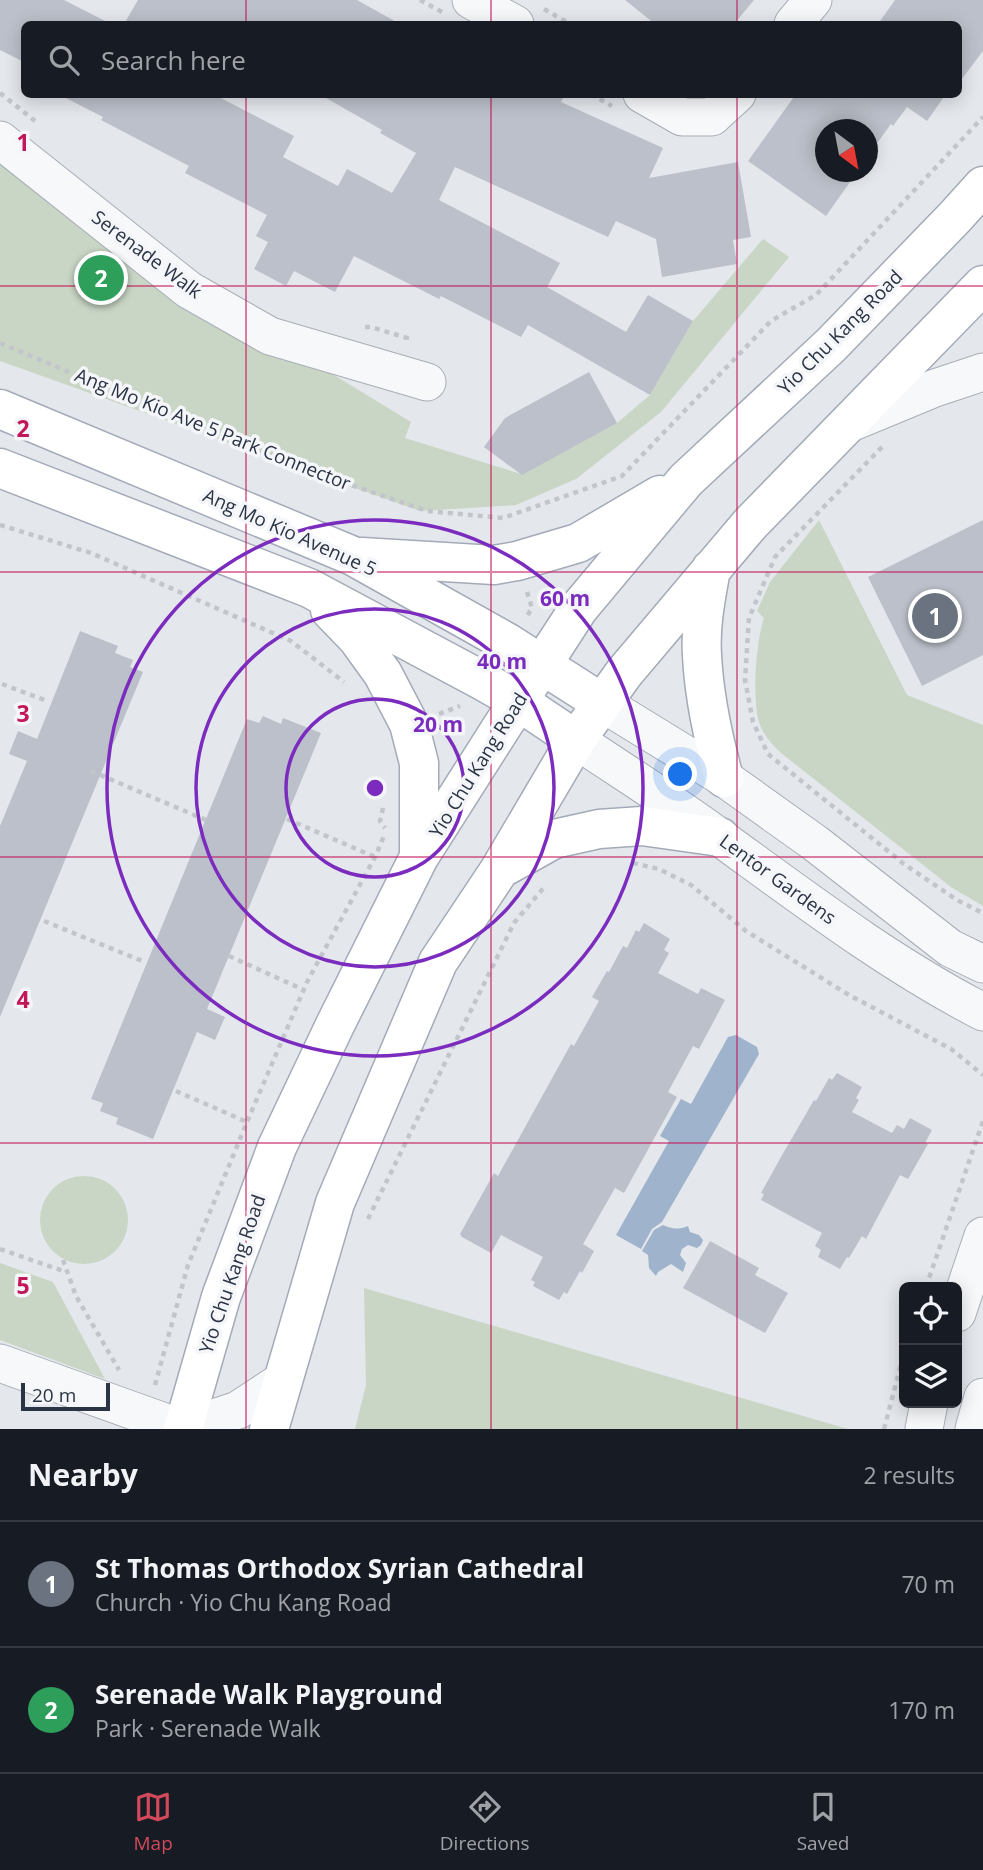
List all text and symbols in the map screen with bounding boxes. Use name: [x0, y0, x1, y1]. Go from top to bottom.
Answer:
search box: [21, 21, 962, 98]
icon: search: [45, 41, 83, 79]
text: Search here: [101, 42, 246, 78]
north arrow: [815, 119, 878, 182]
text: 1: [16, 126, 30, 158]
street label: Serenade Walk: [87, 204, 207, 304]
pin: 2: [78, 252, 124, 304]
street label: Yio Chu Kang Road: [772, 264, 908, 400]
street label: Ang Mo Kio Ave 5 Park Connector: [71, 362, 355, 496]
text: 2: [16, 412, 30, 444]
street label: Ang Mo Kio Avenue 5: [199, 482, 381, 582]
text: 60 m: [540, 584, 590, 612]
pin: 1: [912, 590, 958, 642]
text: 40 m: [477, 647, 527, 675]
street label: Yio Chu Kang Road: [423, 688, 533, 842]
text: 3: [16, 697, 30, 729]
text: 20 m: [413, 710, 463, 738]
your location: [663, 757, 697, 791]
centre of rings: [363, 776, 387, 800]
street label: Lentor Gardens: [714, 828, 842, 930]
text: 4: [16, 983, 30, 1015]
street label: Yio Chu Kang Road: [193, 1191, 271, 1357]
text: 5: [16, 1269, 30, 1301]
map controls: [899, 1282, 962, 1408]
button: locate: [899, 1282, 962, 1345]
button: layers: [899, 1345, 962, 1408]
scale bar: [21, 1380, 110, 1412]
text: 20 m: [32, 1382, 76, 1408]
text: Nearby: [28, 1454, 138, 1495]
text: 2 results: [864, 1459, 955, 1491]
text: St Thomas Orthodox Syrian Cathedral: [95, 1550, 584, 1586]
text: 1: [44, 1568, 58, 1600]
text: 70 m: [901, 1568, 955, 1600]
text: Church · Yio Chu Kang Road: [95, 1586, 392, 1618]
text: Serenade Walk Playground: [95, 1676, 443, 1712]
text: 2: [44, 1694, 58, 1726]
text: 170 m: [888, 1694, 955, 1726]
text: Park · Serenade Walk: [95, 1712, 321, 1744]
tab: Map: [134, 1788, 173, 1856]
tab: Directions: [440, 1788, 530, 1856]
tab: Saved: [797, 1788, 849, 1856]

